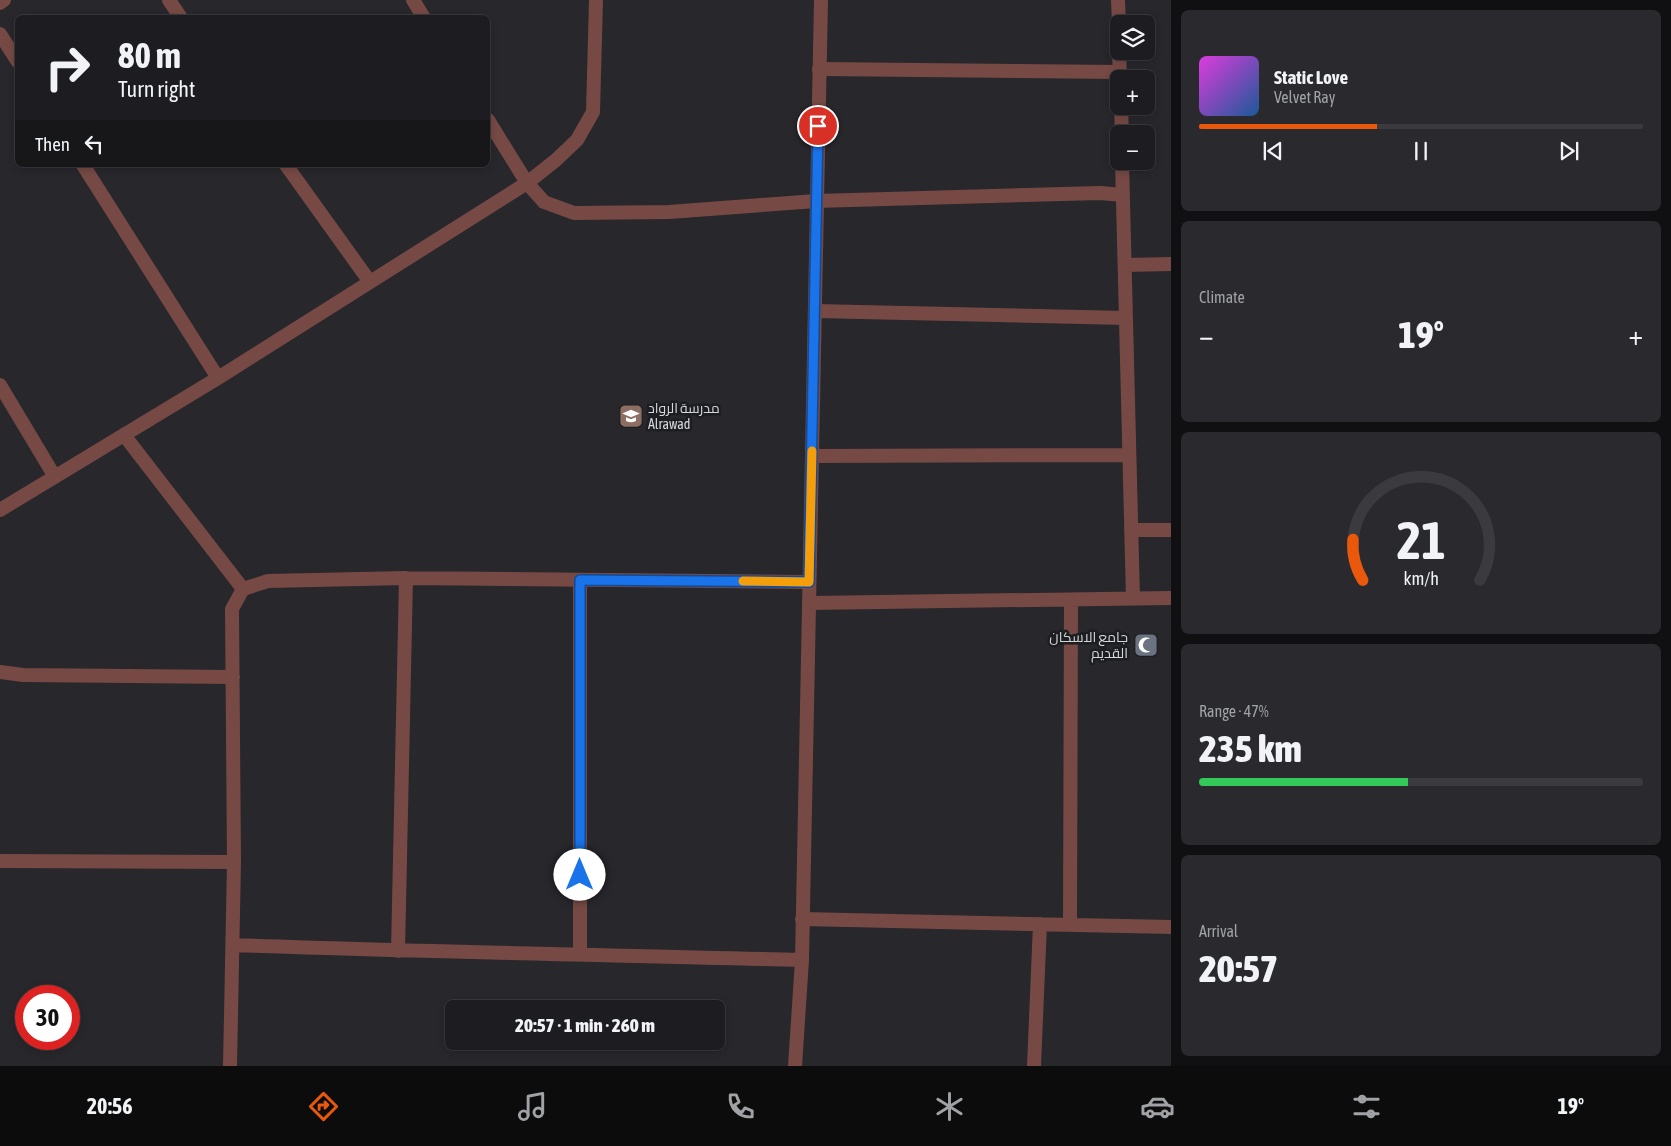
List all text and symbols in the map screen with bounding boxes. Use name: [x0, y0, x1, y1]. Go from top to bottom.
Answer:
map controls: [1110, 15, 1155, 170]
button: layers: [1110, 15, 1155, 60]
icon: right: [35, 35, 100, 100]
text: 80 m: [118, 35, 181, 75]
text: Static Love: [1274, 66, 1348, 88]
button: +: [1110, 70, 1155, 115]
text: Turn right: [118, 76, 195, 102]
text: Velvet Ray: [1274, 88, 1335, 106]
pin: [797, 105, 839, 147]
icon: arrive: [804, 112, 832, 140]
button: −: [1110, 125, 1155, 170]
icon: left: [80, 130, 108, 158]
text: Then: [35, 133, 70, 155]
icon: previous: [1259, 137, 1287, 165]
icon: pause: [1407, 137, 1435, 165]
icon: next: [1555, 137, 1583, 165]
text: Climate: [1199, 288, 1245, 306]
text: 19°: [1398, 313, 1444, 356]
text: −: [1199, 319, 1214, 351]
text: +: [1628, 319, 1643, 351]
place label: مدرسة الرواد Alrawad: [648, 400, 720, 432]
school or university icon: مدرسة الرواد Alrawad: [618, 403, 644, 429]
text: 21: [1397, 510, 1445, 570]
text: km/h: [1403, 568, 1439, 589]
place label: جامع الاسكان القديم: [1049, 629, 1128, 663]
mosque icon: جامع الاسكان القديم: [1133, 632, 1159, 658]
text: Range · 47%: [1199, 702, 1269, 720]
text: 235 km: [1199, 727, 1302, 770]
position arrow: [553, 848, 605, 900]
text: Arrival: [1199, 922, 1238, 940]
text: 20:57: [1199, 947, 1278, 990]
speed limit sign: 30: [15, 985, 80, 1050]
text: 20:57 · 1 min · 260 m: [515, 1014, 655, 1036]
icon: directions: [306, 1089, 341, 1124]
icon: music: [515, 1089, 550, 1124]
icon: phone: [723, 1089, 758, 1124]
icon: climate: [932, 1089, 967, 1124]
icon: car: [1140, 1089, 1175, 1124]
icon: filters: [1349, 1089, 1384, 1124]
text: 20:56: [87, 1093, 133, 1119]
text: 19°: [1557, 1093, 1584, 1119]

